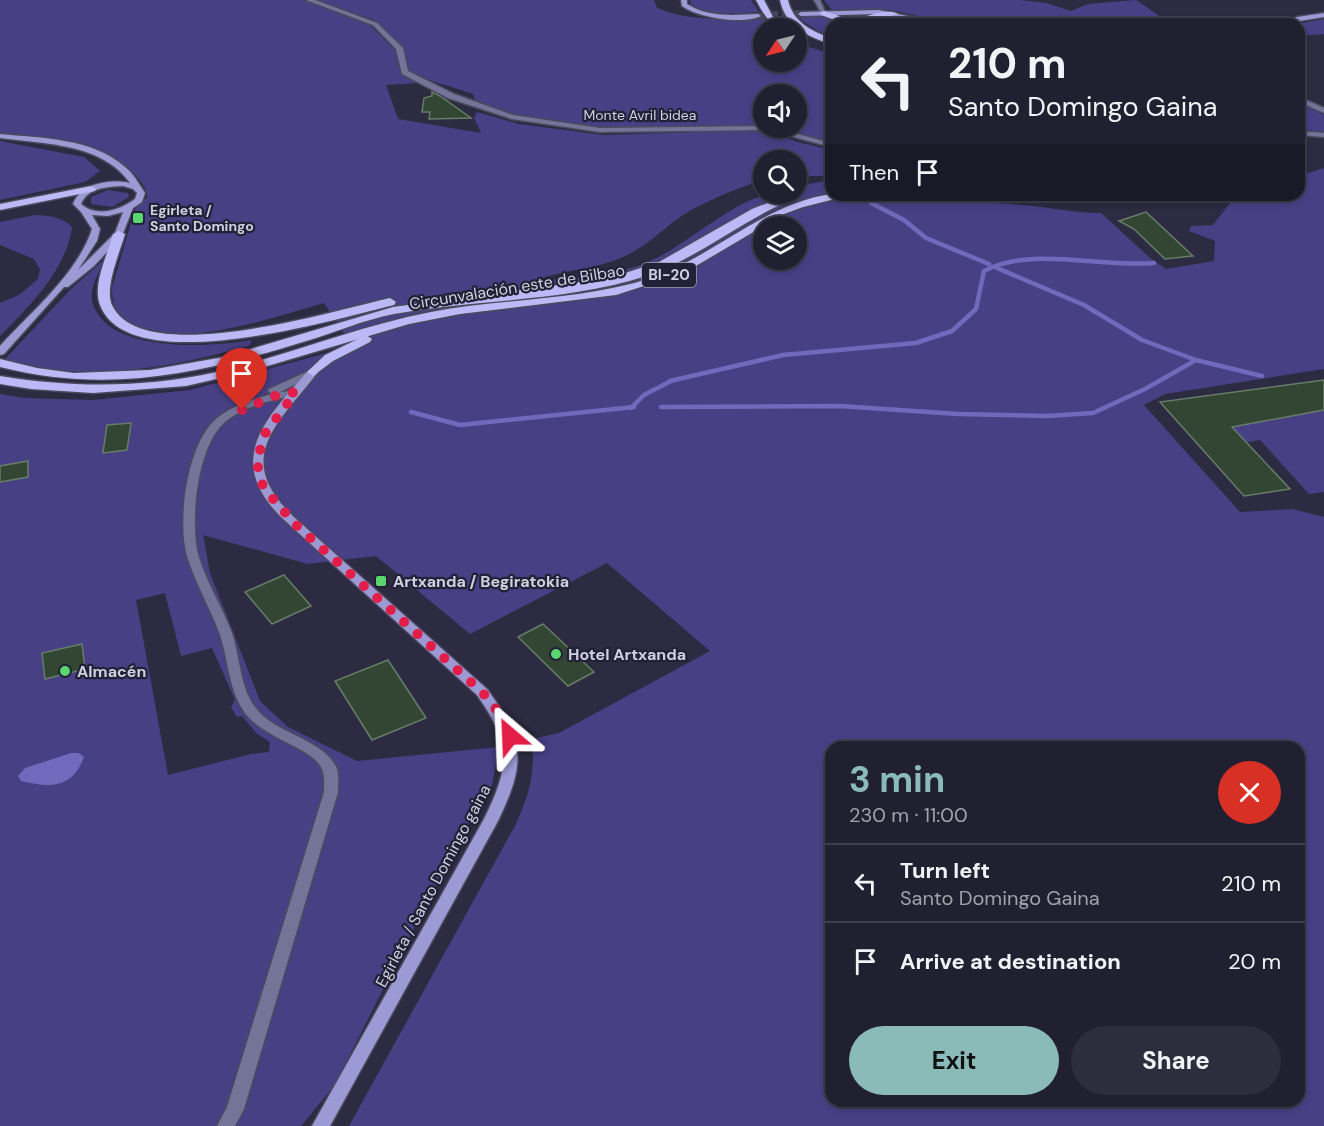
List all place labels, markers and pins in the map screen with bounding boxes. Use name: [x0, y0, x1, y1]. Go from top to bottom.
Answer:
place label: Egirleta / Santo Domingo: [150, 201, 254, 235]
marker: Egirleta / Santo Domingo: [131, 211, 145, 225]
pin: [216, 348, 267, 410]
place label: Artxanda / Begiratokia: [393, 571, 569, 592]
marker: Artxanda / Begiratokia: [374, 574, 388, 588]
place label: Hotel Artxanda: [568, 644, 686, 665]
marker: Hotel Artxanda: [549, 647, 563, 661]
place label: Almacén: [77, 661, 146, 682]
marker: Almacén: [58, 664, 72, 678]

